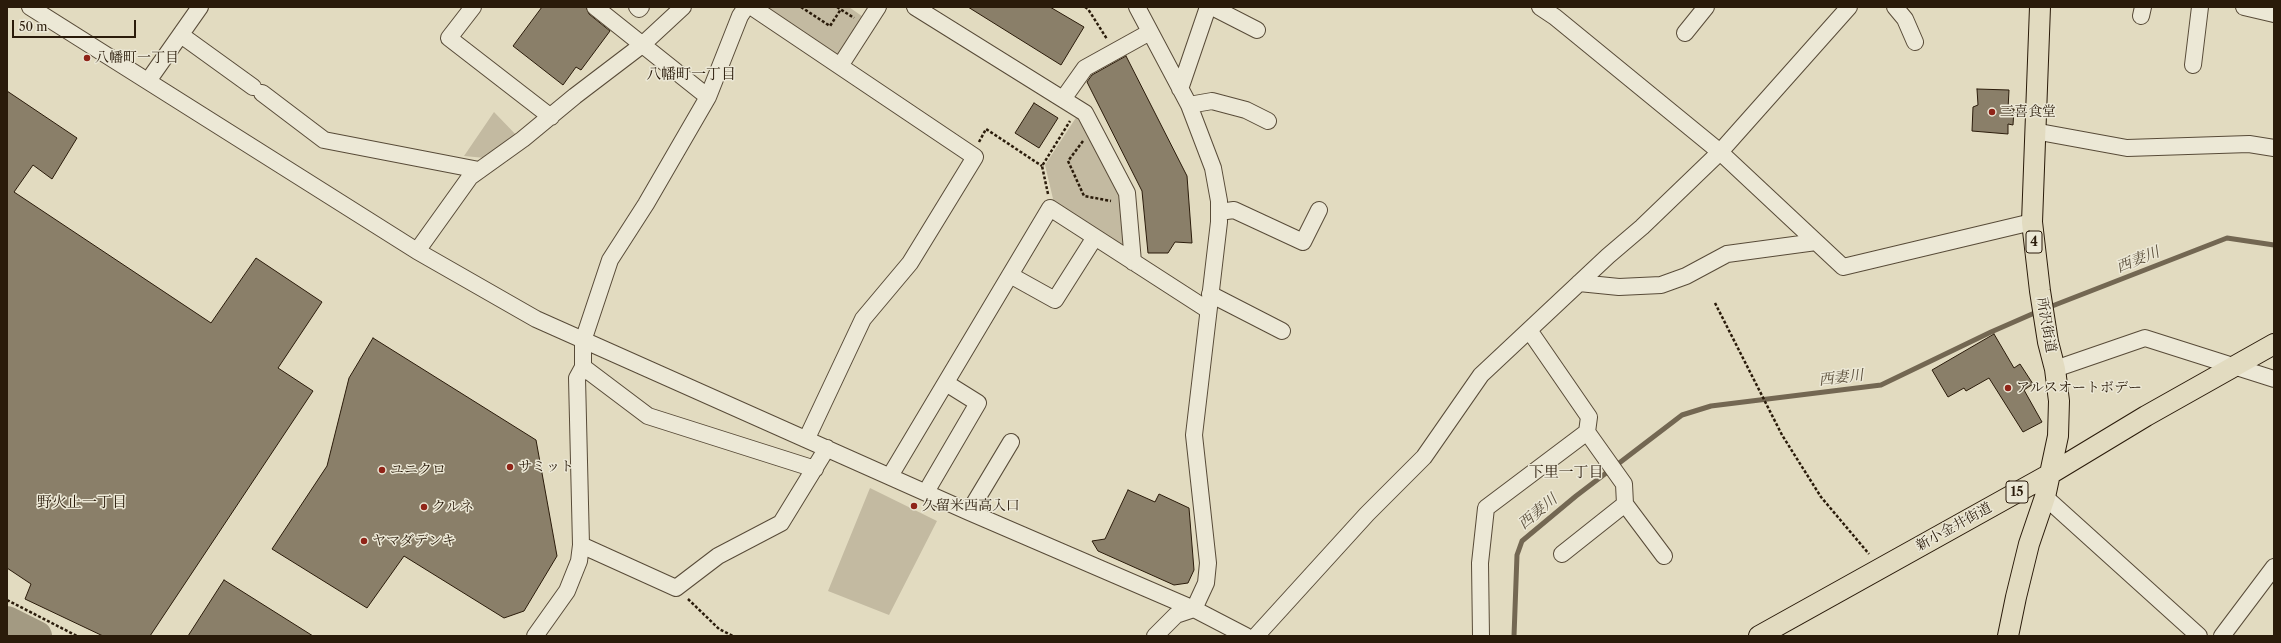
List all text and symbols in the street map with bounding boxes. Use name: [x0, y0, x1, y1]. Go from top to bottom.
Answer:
scale bar: [14, 12, 138, 38]
text: 50 m: [19, 19, 48, 34]
place label: 八幡町一丁目: [95, 50, 179, 66]
marker: 八幡町一丁目: [82, 53, 92, 63]
district label: 八幡町一丁目: [646, 66, 736, 84]
place label: 三喜食堂: [2000, 104, 2056, 120]
marker: 三喜食堂: [1987, 107, 1997, 117]
road number: 4: [2026, 231, 2042, 253]
water label: 西妻川: [2114, 243, 2162, 277]
street label: 所沢街道: [2033, 296, 2059, 354]
water label: 西妻川: [1818, 366, 1864, 390]
place label: アルスオートボデー: [2016, 380, 2142, 396]
marker: アルスオートボデー: [2003, 383, 2013, 393]
place label: サミット: [518, 459, 574, 475]
place label: ユニクロ: [390, 462, 446, 478]
marker: サミット: [505, 462, 515, 472]
district label: 下里一丁目: [1529, 464, 1603, 482]
marker: ユニクロ: [377, 465, 387, 475]
road number: 15: [2006, 481, 2028, 503]
water label: 西妻川: [1515, 491, 1561, 533]
district label: 野火止一丁目: [37, 494, 127, 512]
place label: 久留米西高入口: [922, 498, 1020, 514]
place label: クルネ: [432, 499, 474, 515]
street label: 新小金井街道: [1913, 499, 1995, 555]
marker: 久留米西高入口: [909, 501, 919, 511]
marker: クルネ: [419, 502, 429, 512]
place label: ヤマダデンキ: [372, 533, 456, 549]
marker: ヤマダデンキ: [359, 536, 369, 546]

